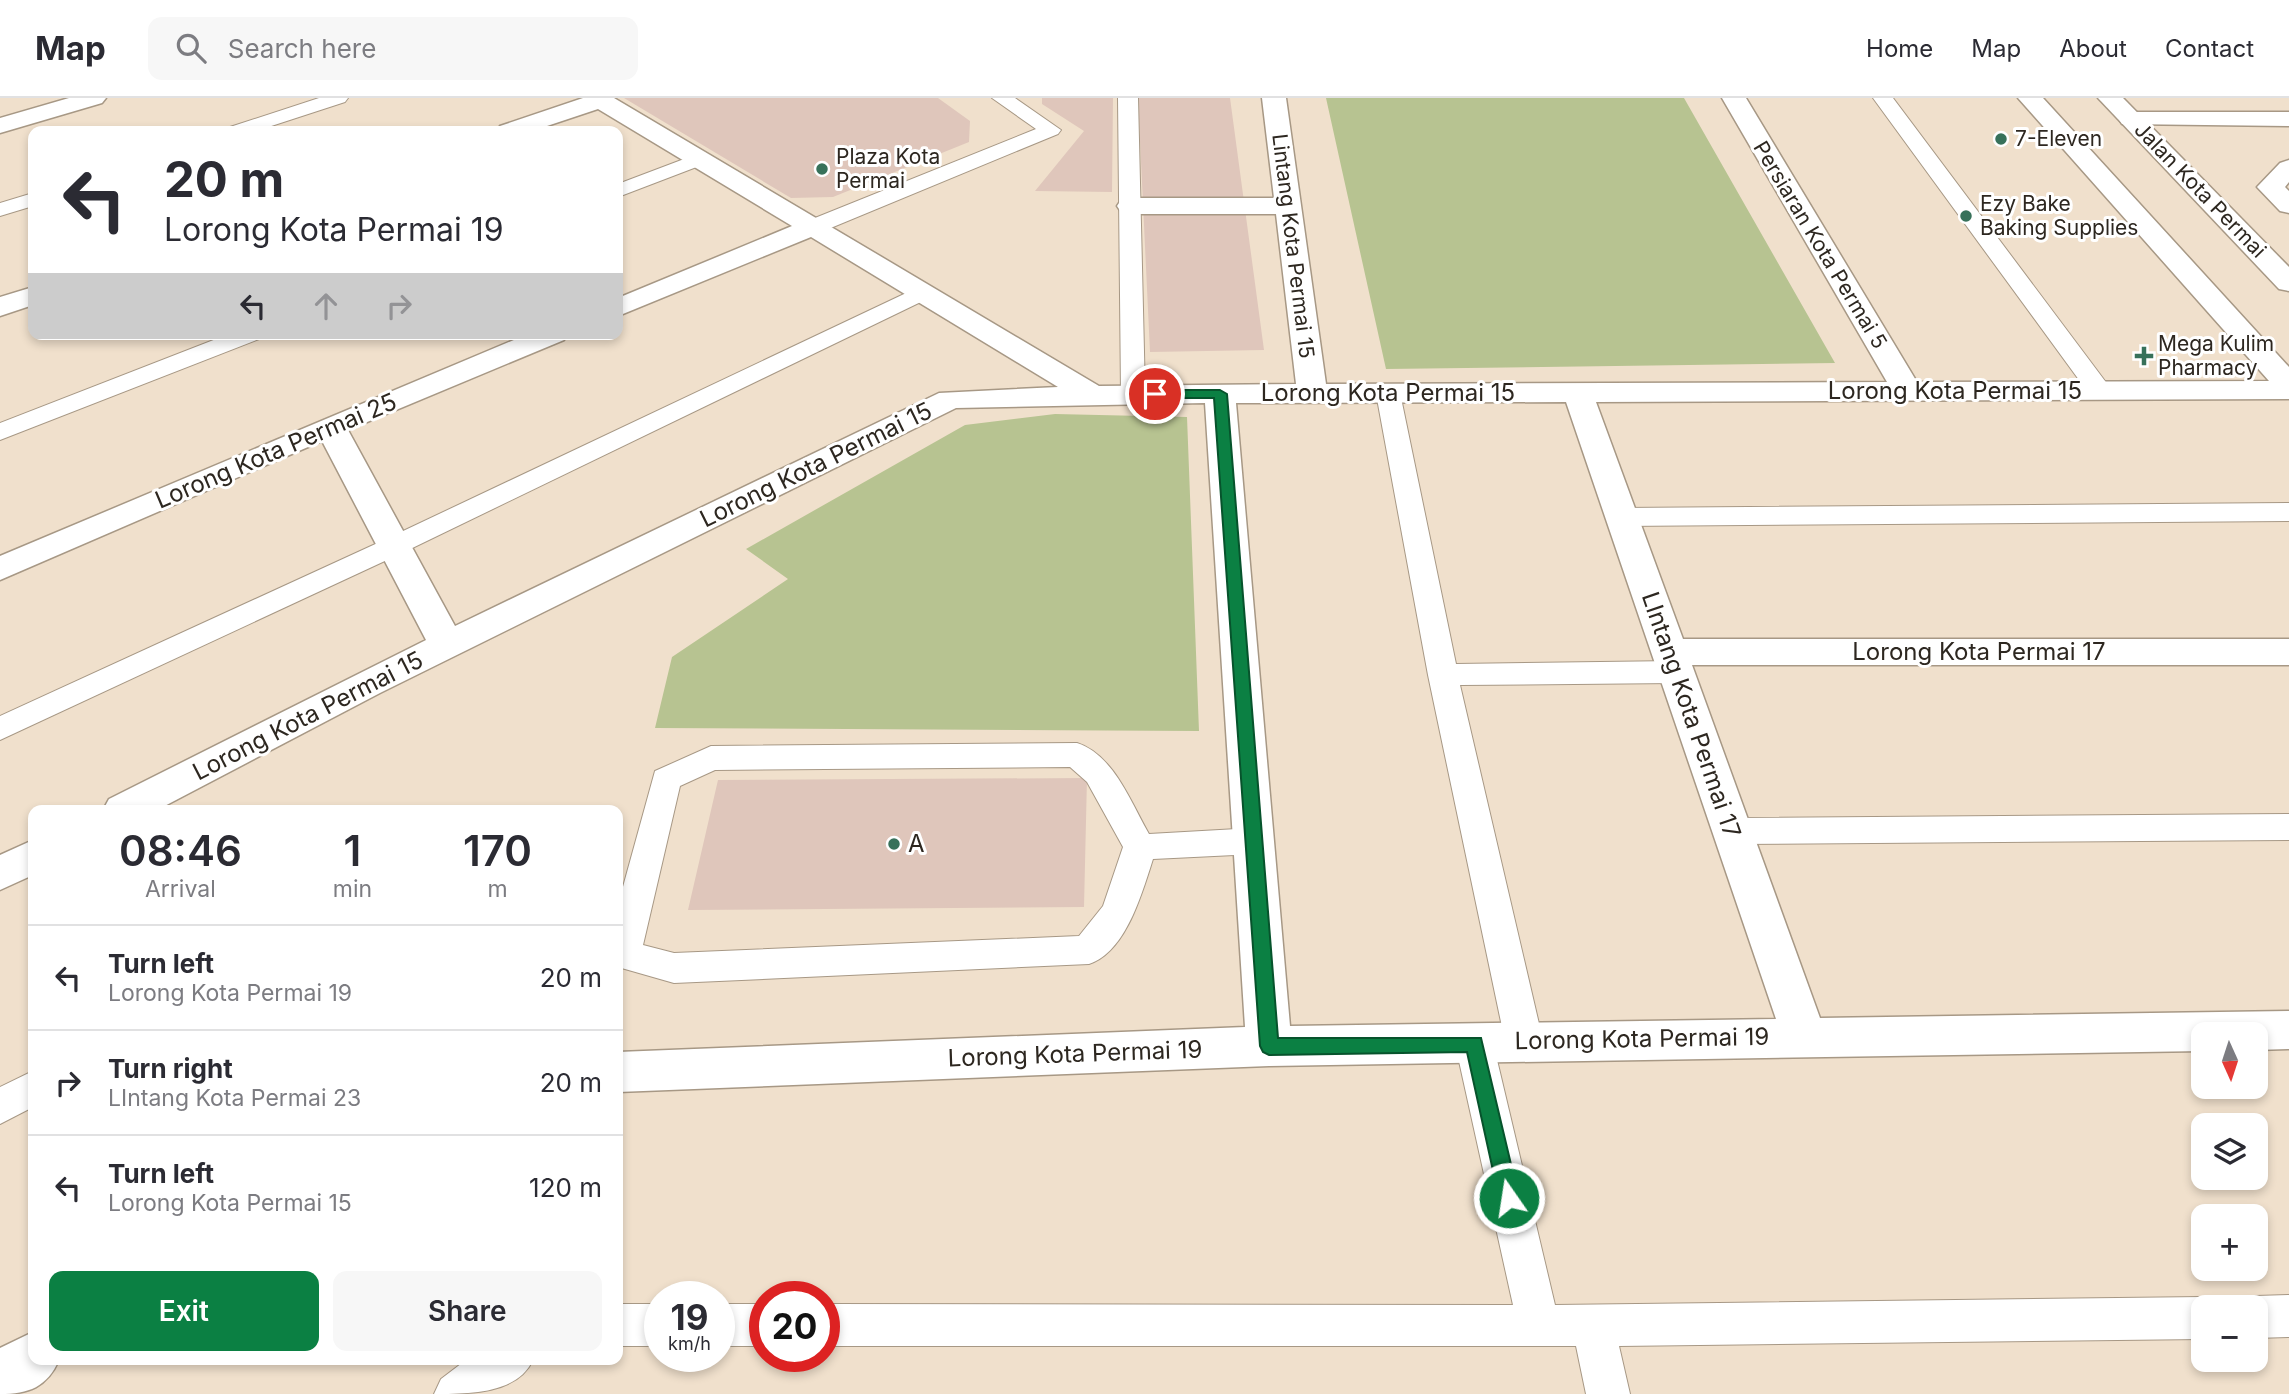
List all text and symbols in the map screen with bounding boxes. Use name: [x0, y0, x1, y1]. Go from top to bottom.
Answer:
search box: [148, 17, 638, 80]
text: Map: [35, 28, 106, 68]
icon: search: [172, 29, 210, 67]
text: Search here: [228, 33, 376, 64]
text: Home: [1866, 34, 1933, 63]
text: Map: [1971, 34, 2021, 63]
text: About: [2059, 34, 2127, 63]
text: Contact: [2165, 34, 2254, 63]
street label: Jalan Kota Permai: [2129, 117, 2271, 263]
place label: 7-Eleven: [2015, 126, 2102, 151]
marker: 7-Eleven: [1993, 131, 2009, 147]
street label: Lintang Kota Permai 15: [1267, 132, 1320, 360]
street label: Persiaran Kota Permai 5: [1749, 136, 1892, 353]
place label: Plaza Kota Permai: [836, 144, 940, 193]
text: 20 m: [164, 150, 284, 209]
icon: left: [49, 154, 140, 245]
marker: Plaza Kota Permai: [814, 161, 830, 177]
place label: Ezy Bake Baking Supplies: [1980, 191, 2138, 240]
marker: Ezy Bake Baking Supplies: [1958, 208, 1974, 224]
text: Lorong Kota Permai 19: [164, 210, 504, 249]
icon: left: [234, 287, 272, 325]
icon: ahead: [307, 287, 345, 325]
icon: right: [380, 287, 418, 325]
place label: Mega Kulim Pharmacy: [2158, 331, 2274, 380]
marker: Mega Kulim Pharmacy: [2136, 348, 2152, 364]
pin: [1125, 364, 1185, 424]
icon: arrive: [1136, 375, 1174, 413]
street label: Lorong Kota Permai 15: [1828, 376, 2082, 405]
street label: Lorong Kota Permai 15: [1261, 378, 1515, 407]
street label: Lorong Kota Permai 25: [151, 387, 401, 515]
street label: Lorong Kota Permai 15: [695, 396, 936, 533]
street label: LIntang Kota Permai 17: [1636, 588, 1747, 842]
street label: Lorong Kota Permai 17: [1852, 637, 2106, 666]
street label: Lorong Kota Permai 15: [188, 645, 428, 786]
text: 08:46: [119, 825, 242, 876]
text: 1: [344, 825, 361, 876]
text: 170: [463, 825, 532, 876]
place label: A: [908, 829, 925, 858]
marker: A: [886, 836, 902, 852]
text: Arrival: [145, 875, 216, 903]
text: min: [333, 875, 372, 903]
text: m: [487, 875, 508, 903]
text: Turn left: [108, 948, 214, 979]
icon: left: [49, 959, 87, 997]
text: 20 m: [540, 962, 602, 993]
text: Lorong Kota Permai 19: [108, 979, 352, 1007]
street label: Lorong Kota Permai 19: [1514, 1022, 1770, 1055]
north arrow: [2191, 1022, 2268, 1099]
map controls: [2191, 1022, 2268, 1372]
street label: Lorong Kota Permai 19: [947, 1035, 1203, 1072]
text: Turn right: [108, 1053, 233, 1084]
icon: right: [49, 1064, 87, 1102]
text: 20 m: [540, 1067, 602, 1098]
text: LIntang Kota Permai 23: [108, 1084, 361, 1112]
button: layers: [2191, 1113, 2268, 1190]
text: Turn left: [108, 1158, 214, 1189]
position arrow: [1472, 1161, 1546, 1235]
icon: left: [49, 1169, 87, 1207]
text: 120 m: [529, 1172, 602, 1203]
text: Lorong Kota Permai 15: [108, 1189, 352, 1217]
button: +: [2191, 1204, 2268, 1281]
button: Exit: [49, 1271, 319, 1351]
button: Share: [333, 1271, 602, 1351]
speed limit sign: 20: [749, 1281, 840, 1372]
button: −: [2191, 1295, 2268, 1372]
text: 19: [671, 1296, 708, 1338]
text: km/h: [668, 1333, 711, 1354]

